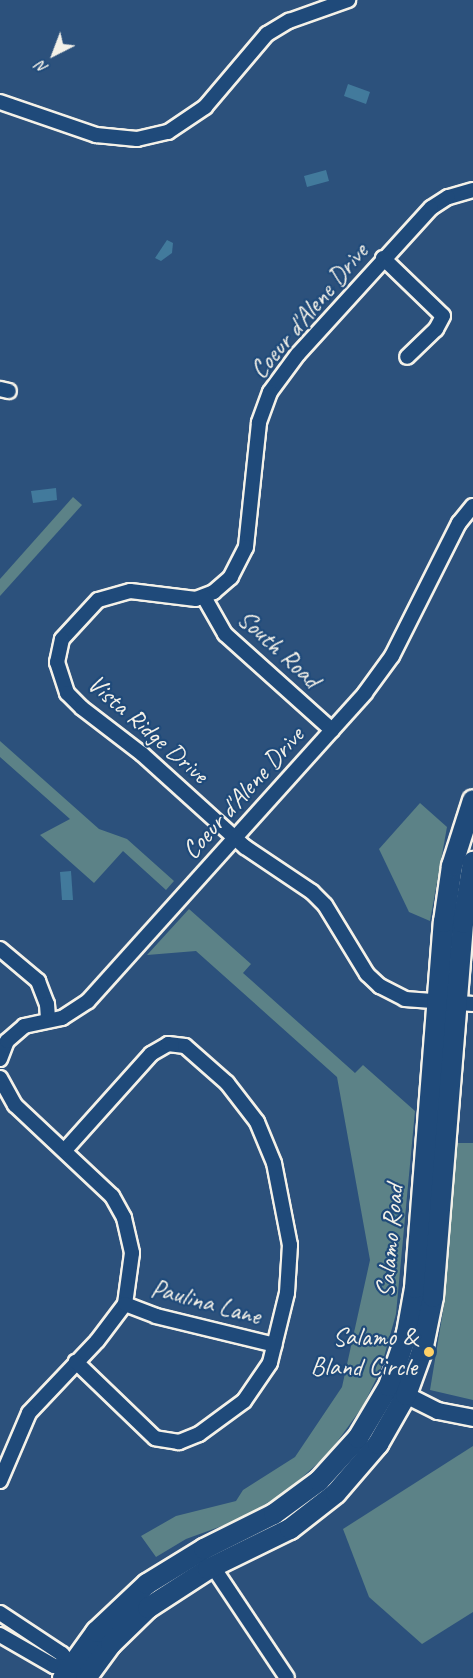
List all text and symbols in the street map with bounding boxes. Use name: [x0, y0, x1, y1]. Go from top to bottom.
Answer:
north arrow: [24, 24, 84, 84]
text: N: [32, 57, 52, 78]
street label: Coeur d'Alene Drive: [243, 237, 375, 385]
street label: South Road: [231, 603, 327, 695]
street label: Vista Ridge Drive: [81, 668, 215, 790]
street label: Coeur d'Alene Drive: [175, 720, 311, 866]
street label: Salamo Road: [370, 1183, 410, 1299]
street label: Paulina Lane: [147, 1272, 265, 1332]
place label: Salamo & Bland Circle: [311, 1321, 417, 1382]
marker: Salamo & Bland Circle: [422, 1345, 436, 1359]

